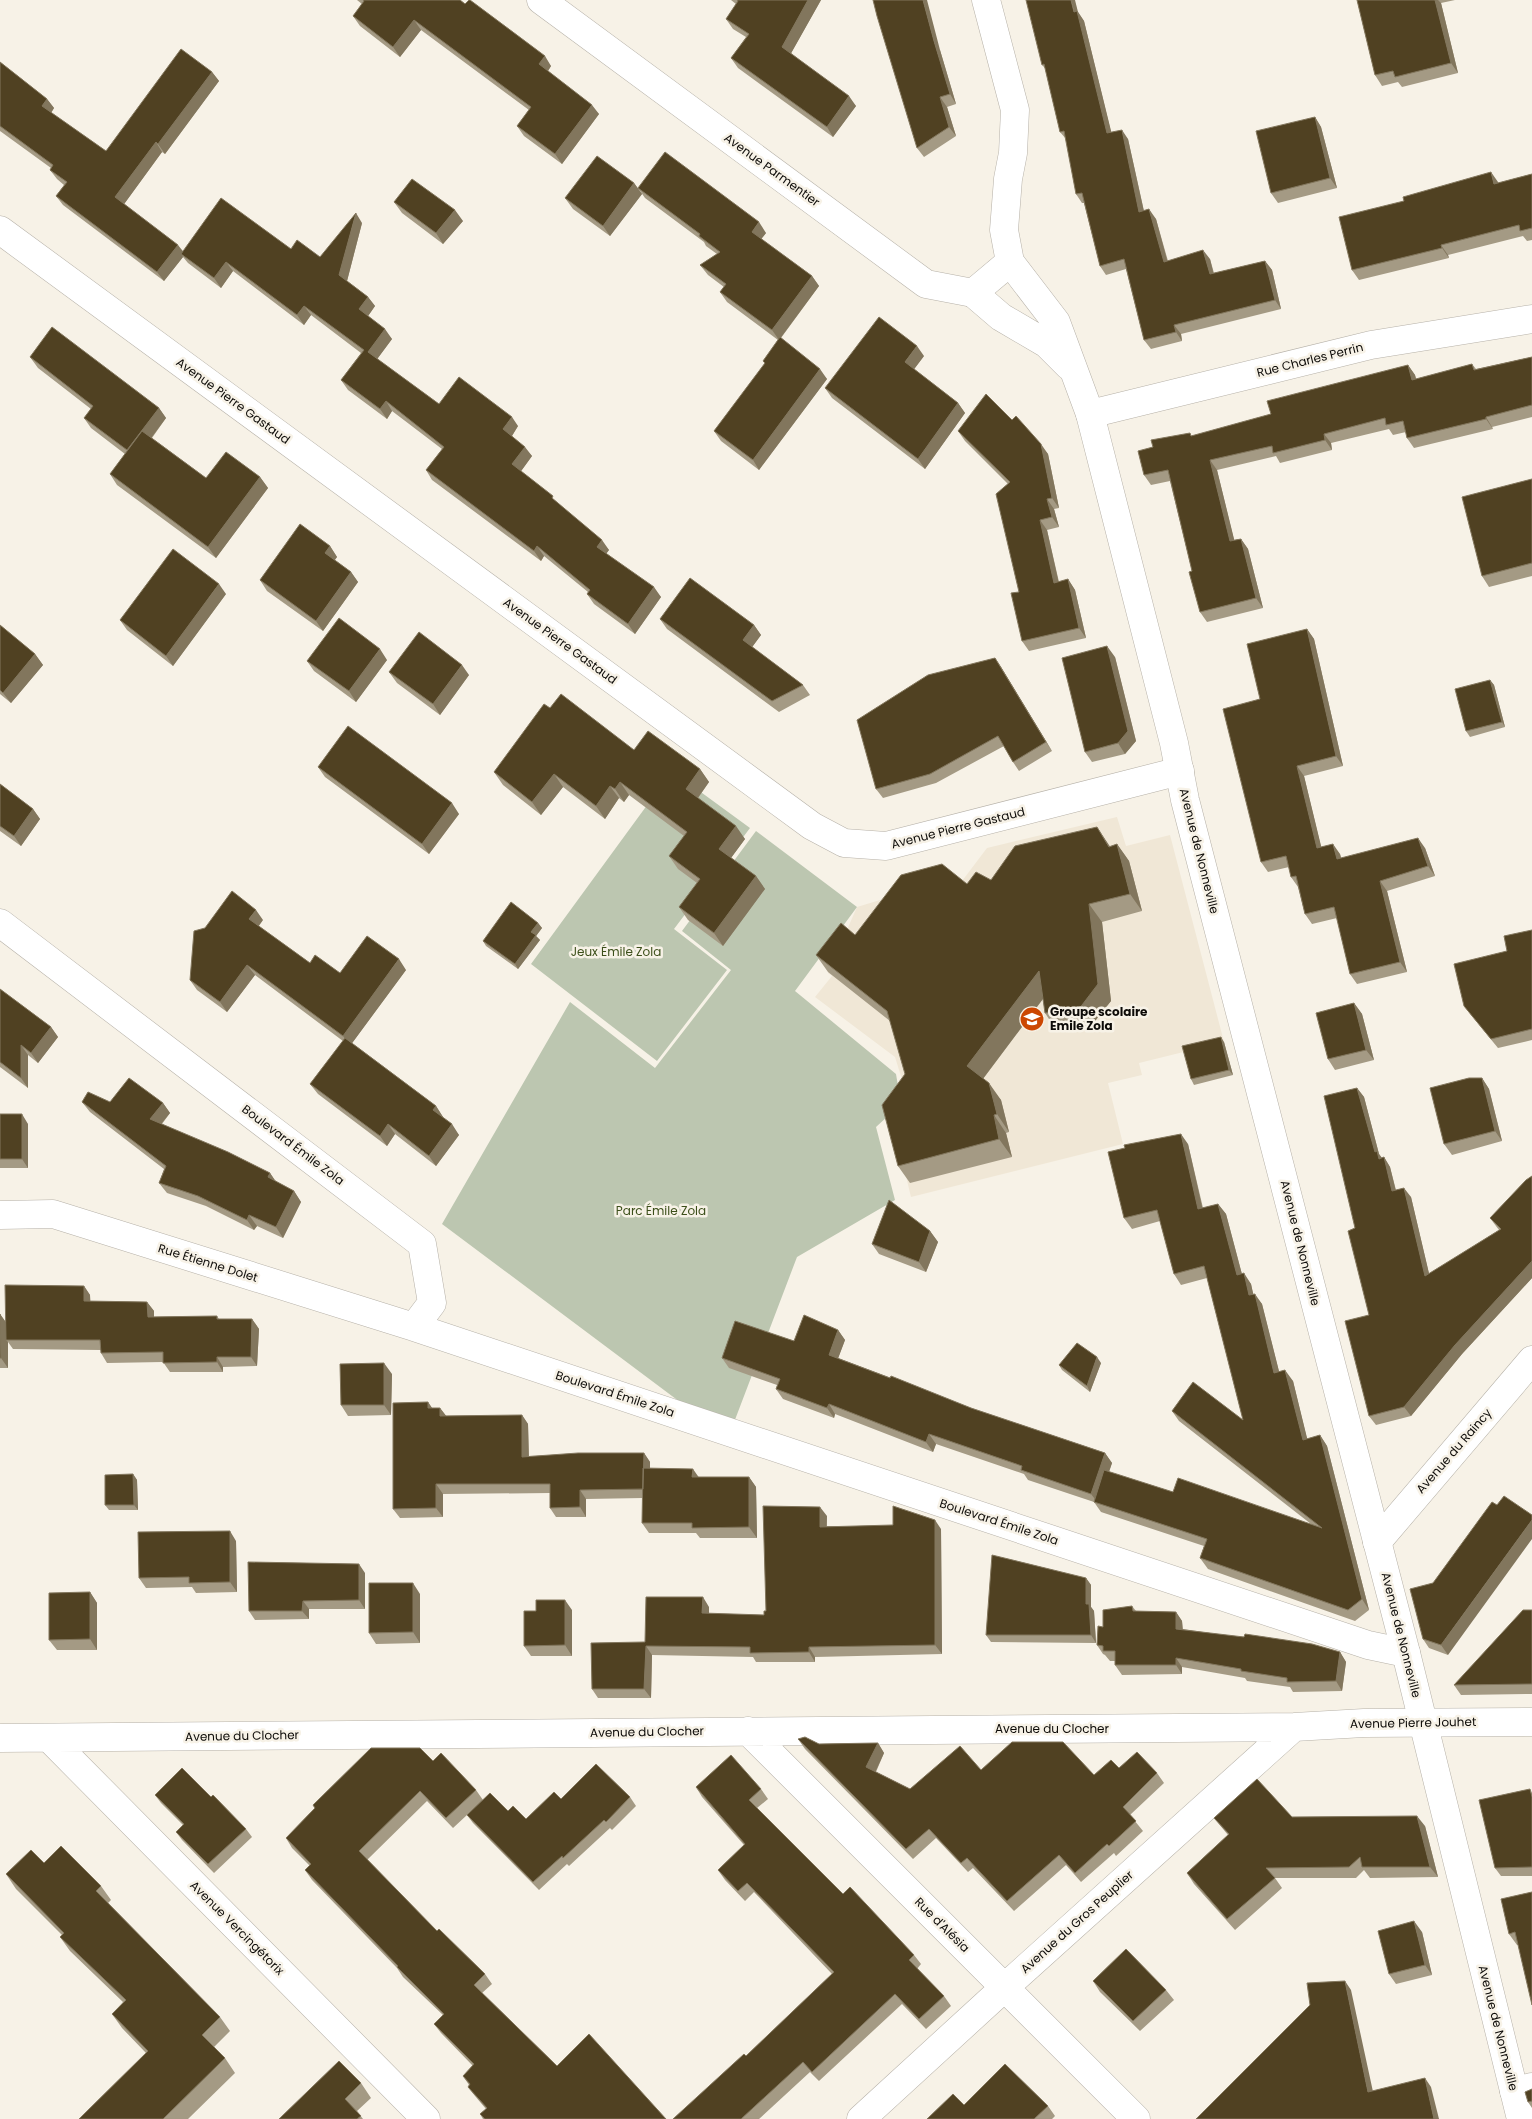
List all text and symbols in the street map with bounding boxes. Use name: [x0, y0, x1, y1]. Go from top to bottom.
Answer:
street label: Avenue Parmentier: [721, 129, 824, 210]
street label: Rue Charles Perrin: [1255, 338, 1365, 381]
street label: Avenue Pierre Gastaud: [173, 353, 294, 448]
street label: Avenue Pierre Gastaud: [500, 593, 621, 688]
street label: Avenue de Nonneville: [1176, 786, 1223, 916]
street label: Avenue Pierre Gastaud: [889, 803, 1026, 852]
park label: Jeux Émile Zola: [571, 943, 661, 960]
place label: Groupe scolaire Emile Zola: [1050, 1003, 1148, 1034]
school or university icon: Groupe scolaire Emile Zola: [1019, 1006, 1045, 1032]
street label: Boulevard Émile Zola: [239, 1100, 348, 1189]
street label: Avenue de Nonneville: [1277, 1178, 1324, 1308]
park label: Parc Émile Zola: [616, 1202, 706, 1219]
street label: Rue Étienne Dolet: [156, 1239, 260, 1286]
street label: Boulevard Émile Zola: [554, 1366, 677, 1421]
street label: Avenue du Raincy: [1412, 1404, 1495, 1497]
street label: Boulevard Émile Zola: [938, 1494, 1061, 1549]
street label: Avenue de Nonneville: [1378, 1570, 1425, 1700]
street label: Avenue Pierre Jouhet: [1350, 1713, 1476, 1732]
street label: Avenue du Clocher: [995, 1720, 1110, 1737]
street label: Avenue du Clocher: [590, 1722, 705, 1741]
street label: Avenue du Clocher: [185, 1726, 300, 1745]
street label: Avenue du Gros Peuplier: [1017, 1866, 1137, 1977]
street label: Avenue Vercingétorix: [186, 1877, 288, 1979]
street label: Rue d'Alésia: [911, 1893, 974, 1956]
street label: Avenue de Nonneville: [1475, 1963, 1522, 2093]

